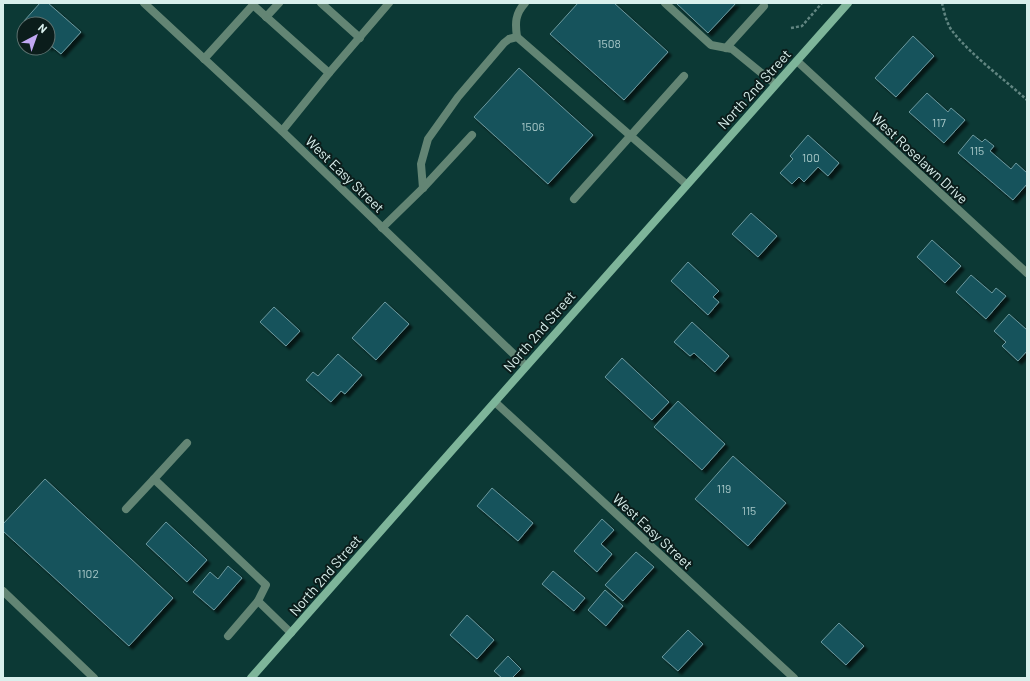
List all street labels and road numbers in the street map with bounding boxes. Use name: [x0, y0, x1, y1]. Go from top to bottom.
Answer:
street label: North 2nd Street: [714, 46, 794, 132]
street label: West Roselawn Drive: [868, 109, 972, 207]
street label: West Easy Street: [302, 132, 388, 216]
street label: North 2nd Street: [499, 287, 579, 375]
street label: West Easy Street: [610, 490, 696, 572]
street label: North 2nd Street: [285, 531, 365, 619]

